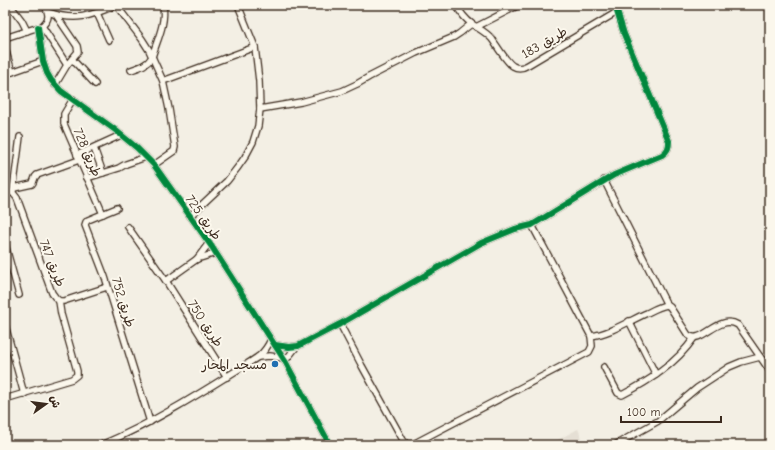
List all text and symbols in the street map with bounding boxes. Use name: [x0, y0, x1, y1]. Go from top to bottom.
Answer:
street label: طريق 183: [519, 23, 570, 62]
street label: طريق 728: [70, 126, 104, 179]
street label: طريق 725: [182, 192, 225, 243]
street label: طريق 747: [36, 238, 68, 289]
street label: طريق 752: [108, 275, 138, 329]
street label: طريق 750: [184, 297, 226, 350]
place label: مسجد المحار: [201, 357, 267, 373]
marker: مسجد المحار: [270, 359, 280, 369]
north arrow: [26, 384, 66, 424]
text: ش: [47, 394, 63, 409]
scale bar: [621, 398, 721, 424]
text: 100 m: [627, 405, 660, 419]

